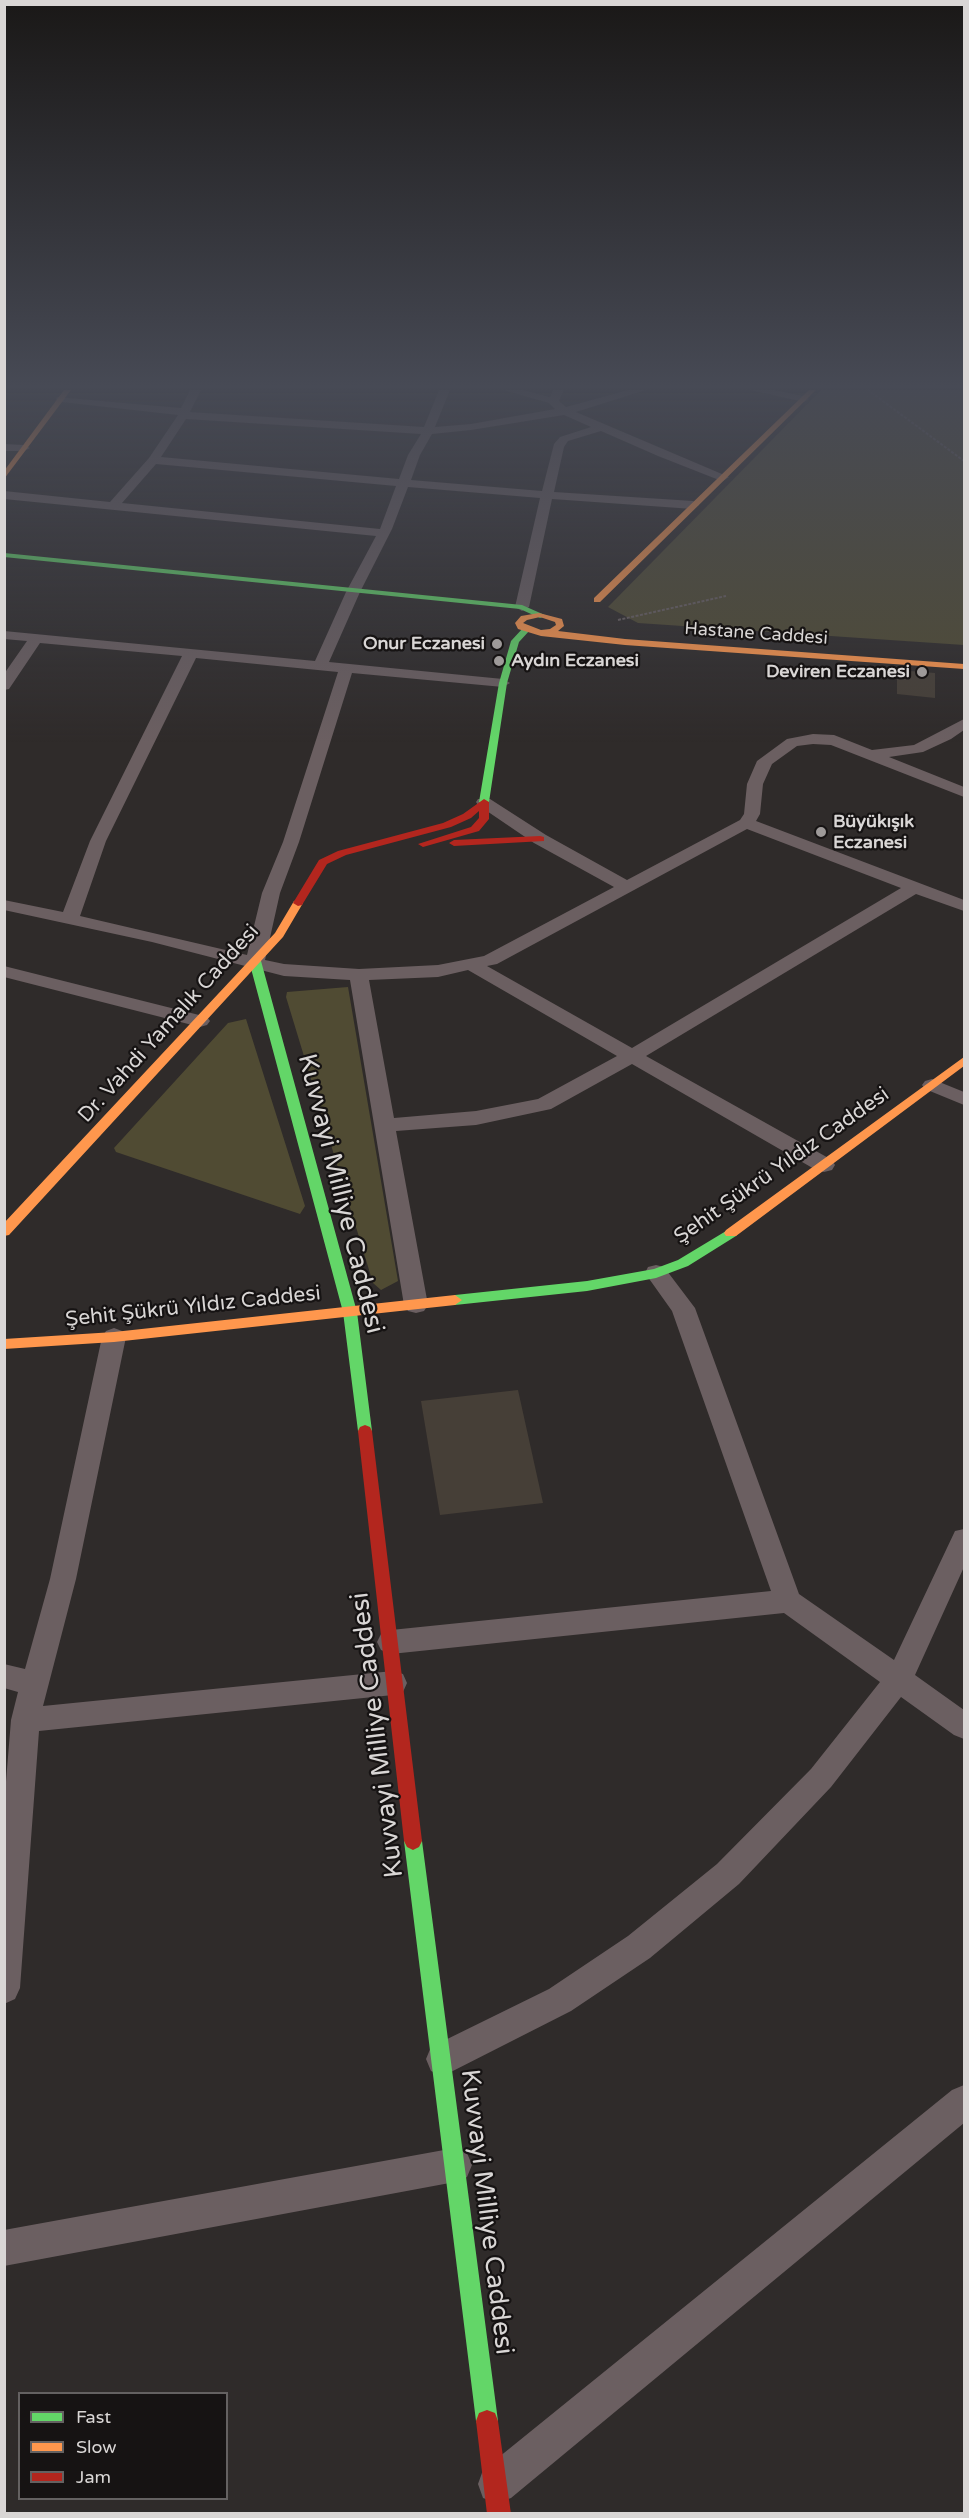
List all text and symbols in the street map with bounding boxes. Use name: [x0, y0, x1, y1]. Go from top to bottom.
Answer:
street label: Hastane Caddesi: [684, 618, 828, 650]
place label: Onur Eczanesi: [363, 633, 485, 655]
marker: Onur Eczanesi: [490, 637, 504, 651]
place label: Aydın Eczanesi: [511, 650, 639, 672]
marker: Aydın Eczanesi: [492, 654, 506, 668]
place label: Deviren Eczanesi: [766, 661, 910, 683]
marker: Deviren Eczanesi: [915, 665, 929, 679]
place label: Büyükışık Eczanesi: [833, 811, 914, 854]
marker: Büyükışık Eczanesi: [814, 825, 828, 839]
street label: Dr. Vahdi Yamalık Caddesi: [73, 920, 265, 1128]
street label: Kuvvayi Milliye Caddesi: [290, 1051, 390, 1337]
street label: Şehit Şükrü Yıldız Caddesi: [670, 1082, 894, 1250]
street label: Şehit Şükrü Yıldız Caddesi: [64, 1281, 322, 1333]
street label: Kuvvayi Milliye Caddesi: [345, 1590, 411, 1880]
street label: Kuvvayi Milliye Caddesi: [453, 2067, 519, 2357]
legend: [18, 2392, 228, 2500]
text: Fast: [76, 2406, 111, 2428]
text: Slow: [76, 2436, 117, 2458]
text: Jam: [76, 2466, 111, 2488]

